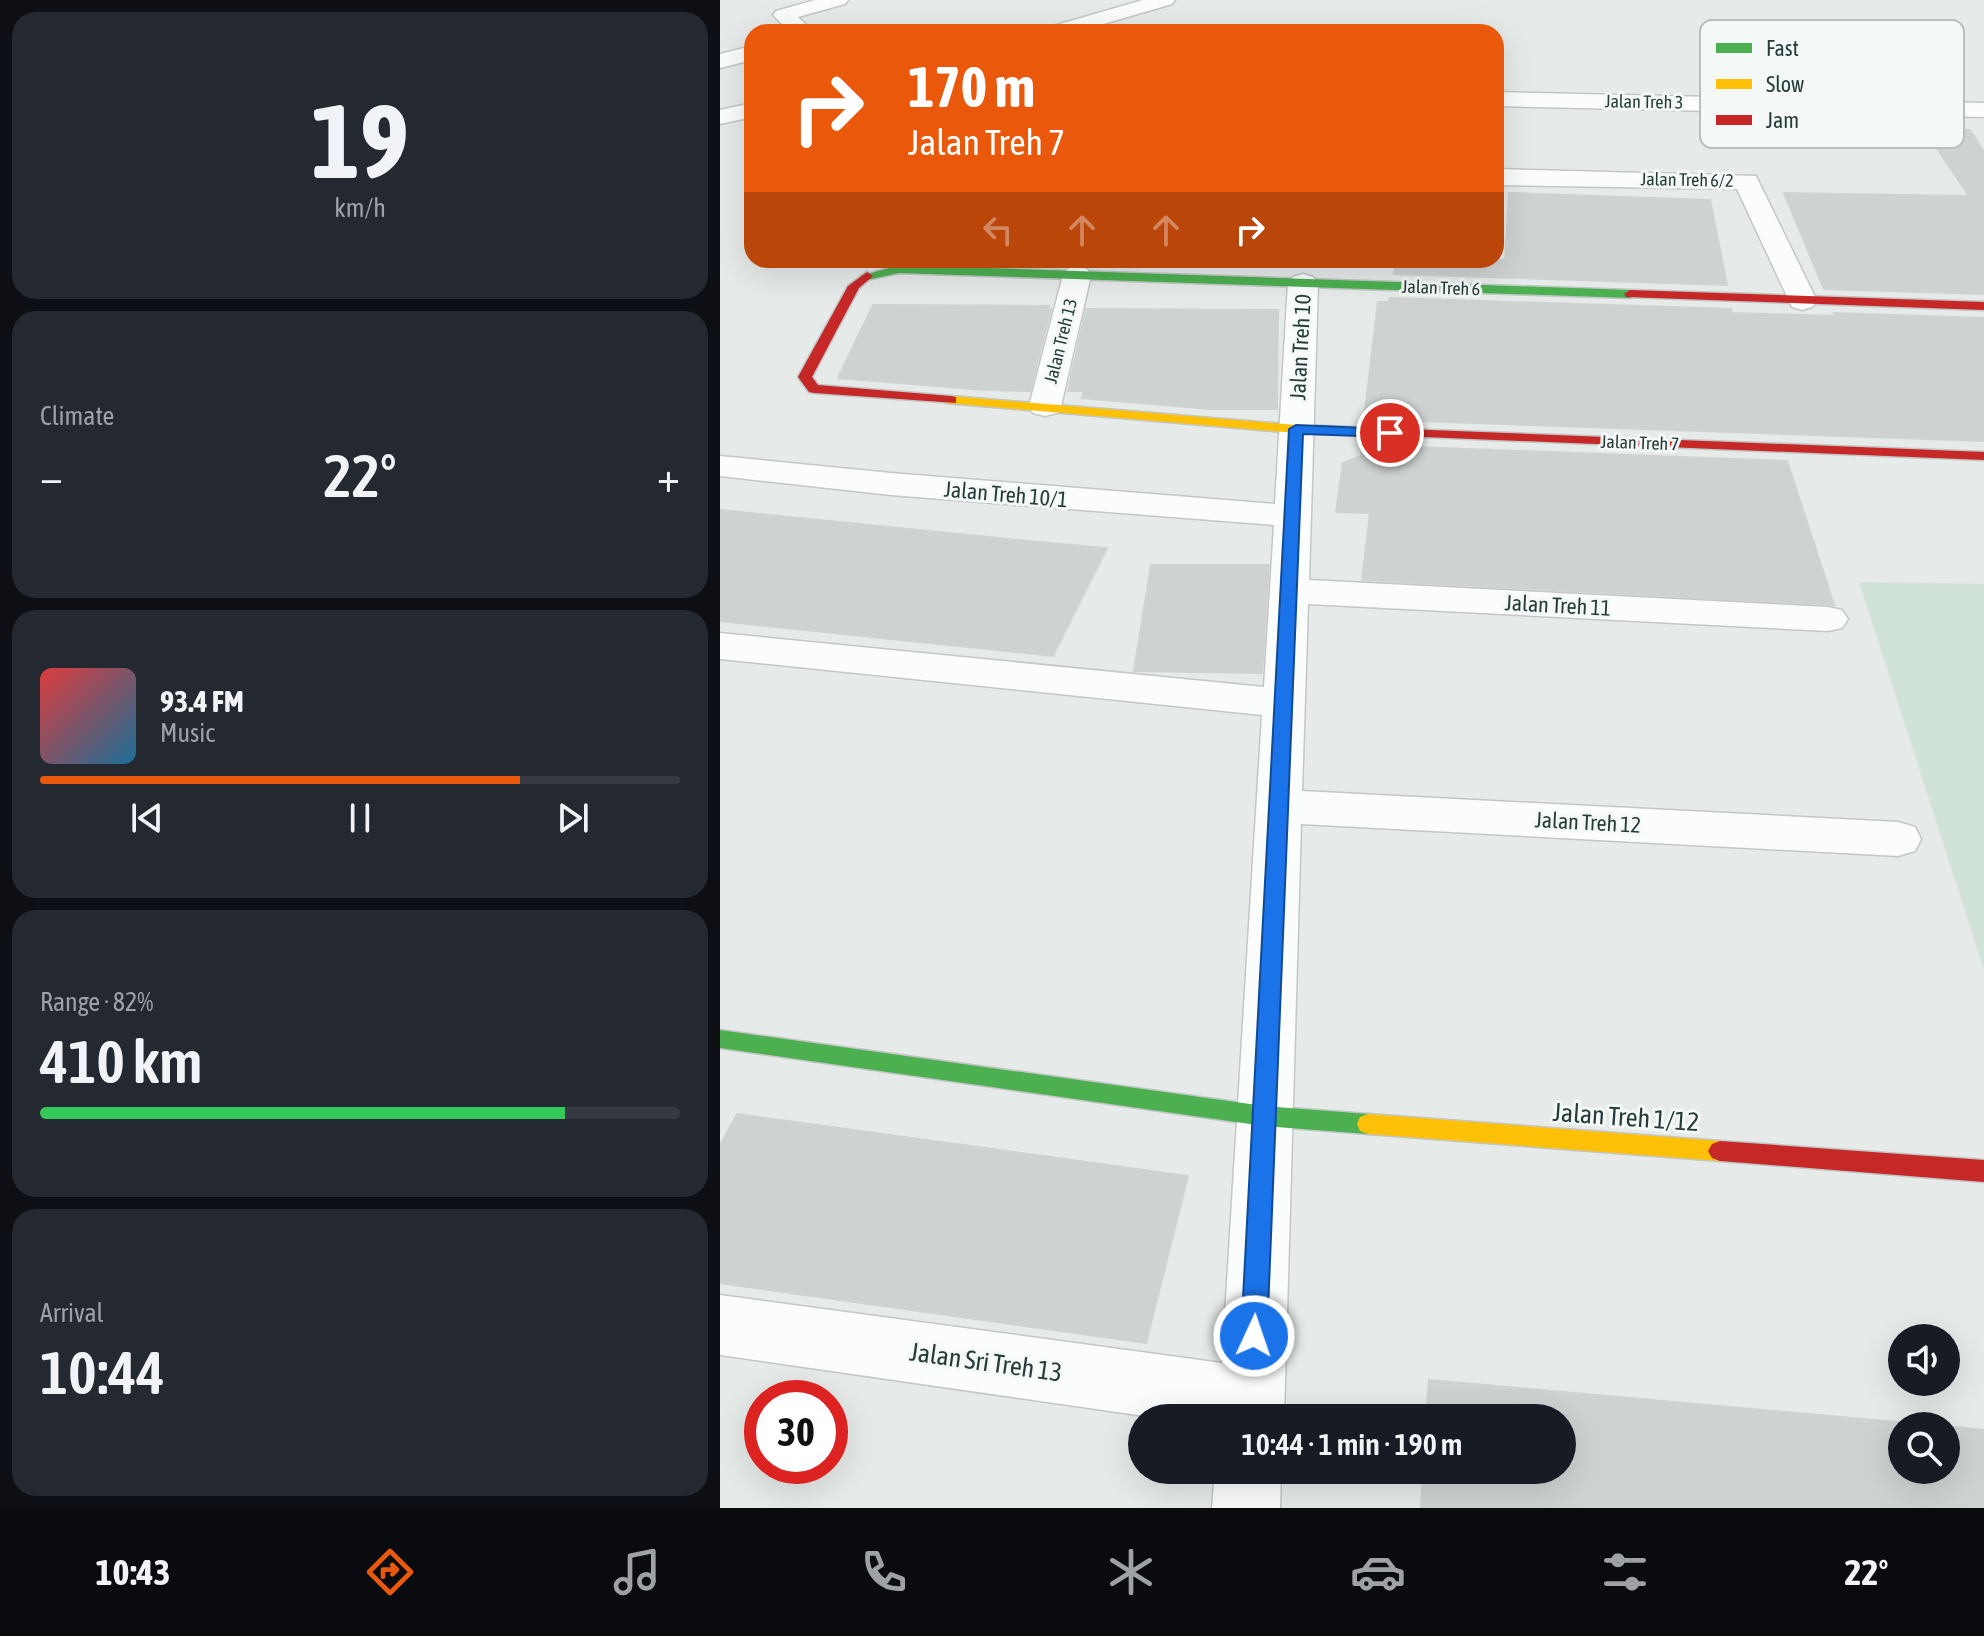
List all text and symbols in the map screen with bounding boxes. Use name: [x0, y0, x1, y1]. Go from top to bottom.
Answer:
legend: [1700, 20, 1964, 148]
text: Fast: [1766, 35, 1799, 61]
text: 170 m: [908, 55, 1035, 119]
icon: right: [776, 56, 880, 160]
text: Slow: [1766, 71, 1804, 97]
text: 19: [311, 81, 409, 200]
street label: Jalan Treh 3: [1605, 90, 1683, 113]
text: Jam: [1766, 107, 1799, 133]
text: Jalan Treh 7: [908, 121, 1065, 163]
street label: Jalan Treh 6/2: [1640, 168, 1734, 191]
text: km/h: [334, 193, 386, 223]
icon: left: [976, 208, 1020, 252]
icon: ahead: [1060, 208, 1104, 252]
icon: ahead: [1144, 208, 1188, 252]
icon: right: [1228, 208, 1272, 252]
street label: Jalan Treh 6: [1401, 276, 1481, 299]
street label: Jalan Treh 10: [1284, 293, 1316, 401]
street label: Jalan Treh 13: [1040, 296, 1081, 386]
pin: [1356, 399, 1424, 467]
text: Climate: [40, 401, 114, 431]
icon: arrive: [1368, 411, 1412, 455]
street label: Jalan Treh 7: [1600, 431, 1680, 454]
text: 22°: [324, 441, 396, 510]
text: −: [40, 451, 63, 501]
text: +: [657, 451, 680, 501]
street label: Jalan Treh 10/1: [943, 476, 1069, 512]
street label: Jalan Treh 11: [1504, 589, 1612, 621]
text: 93.4 FM: [160, 684, 244, 718]
text: Music: [160, 718, 215, 748]
icon: previous: [125, 796, 169, 840]
icon: pause: [338, 796, 382, 840]
icon: next: [551, 796, 595, 840]
street label: Jalan Treh 12: [1534, 806, 1642, 838]
text: Range · 82%: [40, 987, 153, 1017]
text: 410 km: [40, 1027, 202, 1096]
street label: Jalan Treh 1/12: [1552, 1097, 1700, 1137]
position arrow: [1212, 1294, 1296, 1378]
text: Arrival: [40, 1298, 104, 1328]
map controls: [1888, 1324, 1960, 1484]
button: sound: [1888, 1324, 1960, 1396]
street label: Jalan Sri Treh 13: [908, 1336, 1064, 1388]
text: 10:44: [40, 1338, 165, 1407]
speed limit sign: 30: [744, 1380, 848, 1484]
button: search: [1888, 1412, 1960, 1484]
text: 10:44 · 1 min · 190 m: [1242, 1427, 1462, 1461]
icon: directions: [362, 1544, 418, 1600]
icon: music: [609, 1544, 665, 1600]
icon: phone: [856, 1544, 912, 1600]
icon: climate: [1103, 1544, 1159, 1600]
icon: car: [1350, 1544, 1406, 1600]
icon: filters: [1597, 1544, 1653, 1600]
text: 10:43: [96, 1551, 170, 1593]
text: 22°: [1845, 1551, 1888, 1593]

